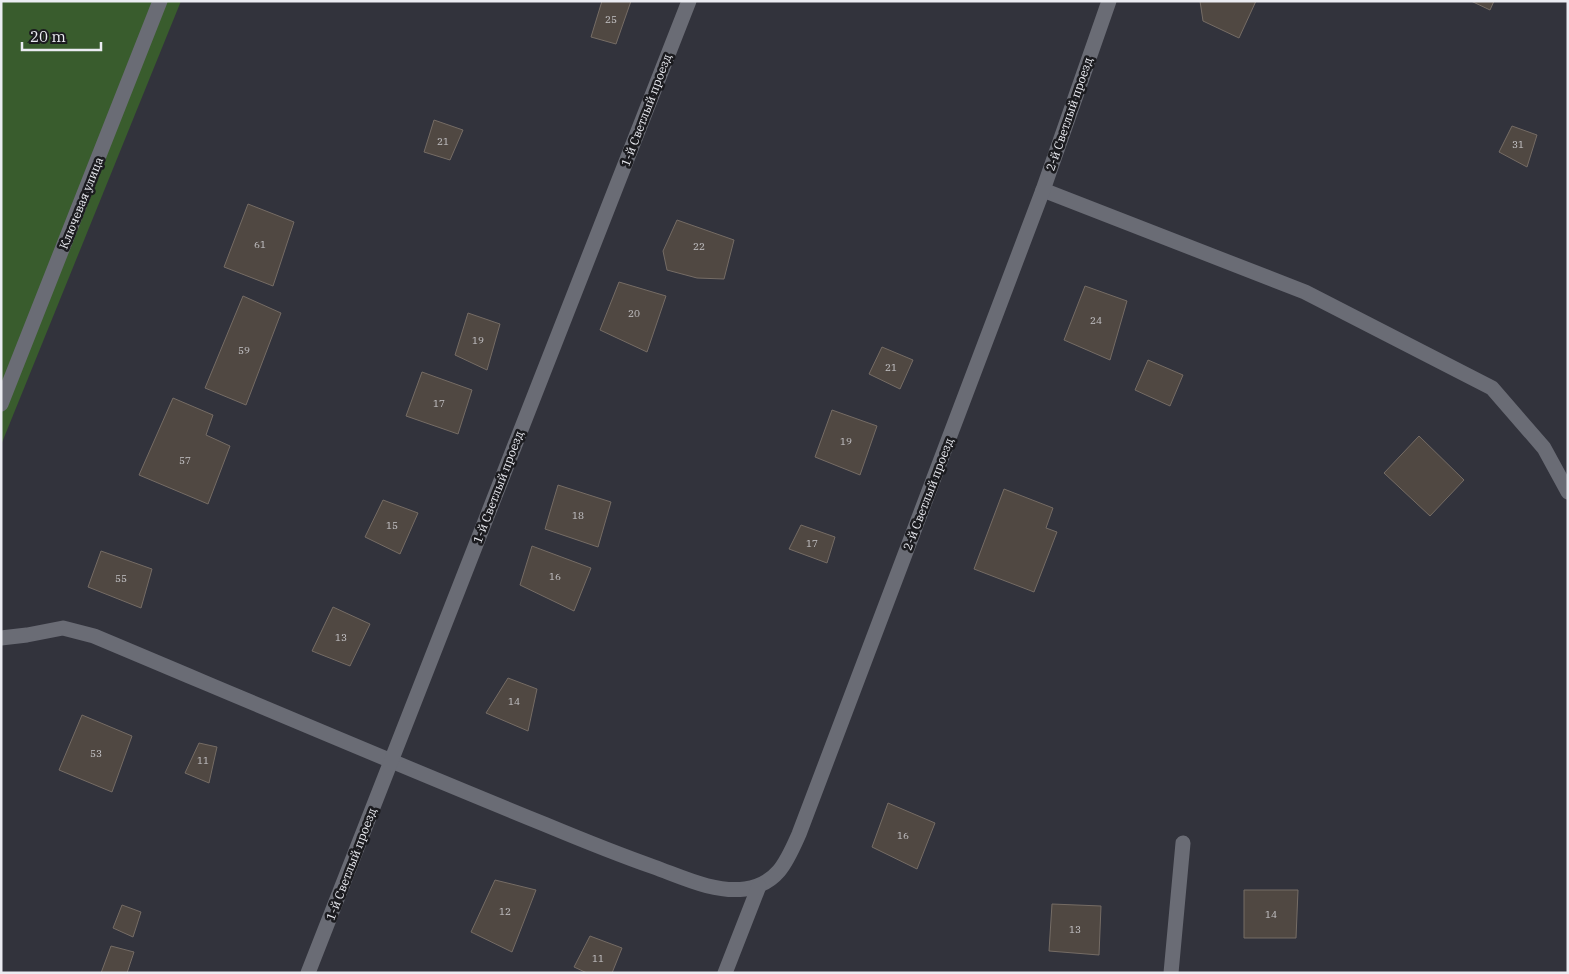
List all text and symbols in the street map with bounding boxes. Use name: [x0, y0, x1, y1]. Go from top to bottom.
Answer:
house number: 25: [605, 13, 617, 26]
scale bar: [22, 20, 101, 52]
text: 20 m: [30, 27, 66, 46]
street label: 1-й Светлый проезд: [618, 52, 674, 168]
street label: 2-й Светлый проезд: [1043, 55, 1095, 173]
house number: 21: [437, 135, 449, 148]
house number: 31: [1512, 138, 1524, 151]
street label: Ключевая улица: [56, 154, 106, 251]
house number: 61: [254, 238, 266, 251]
house number: 22: [693, 240, 705, 253]
house number: 20: [628, 307, 640, 320]
house number: 24: [1090, 314, 1102, 327]
house number: 19: [472, 334, 484, 347]
house number: 59: [238, 344, 250, 357]
house number: 21: [885, 361, 897, 374]
house number: 17: [433, 397, 445, 410]
street label: 1-й Светлый проезд: [470, 429, 526, 545]
house number: 19: [840, 435, 852, 448]
street label: 2-й Светлый проезд: [900, 436, 956, 552]
house number: 57: [179, 454, 191, 467]
house number: 18: [572, 509, 584, 522]
house number: 15: [386, 519, 398, 532]
house number: 17: [806, 537, 818, 550]
house number: 16: [549, 570, 561, 583]
house number: 55: [115, 572, 127, 585]
house number: 13: [335, 631, 347, 644]
house number: 14: [508, 695, 520, 708]
house number: 53: [90, 747, 102, 760]
house number: 11: [197, 754, 209, 767]
street label: 1-й Светлый проезд: [323, 806, 379, 922]
house number: 16: [897, 829, 909, 842]
house number: 12: [499, 905, 511, 918]
house number: 14: [1265, 908, 1277, 921]
house number: 13: [1069, 923, 1081, 936]
house number: 11: [592, 952, 604, 965]

